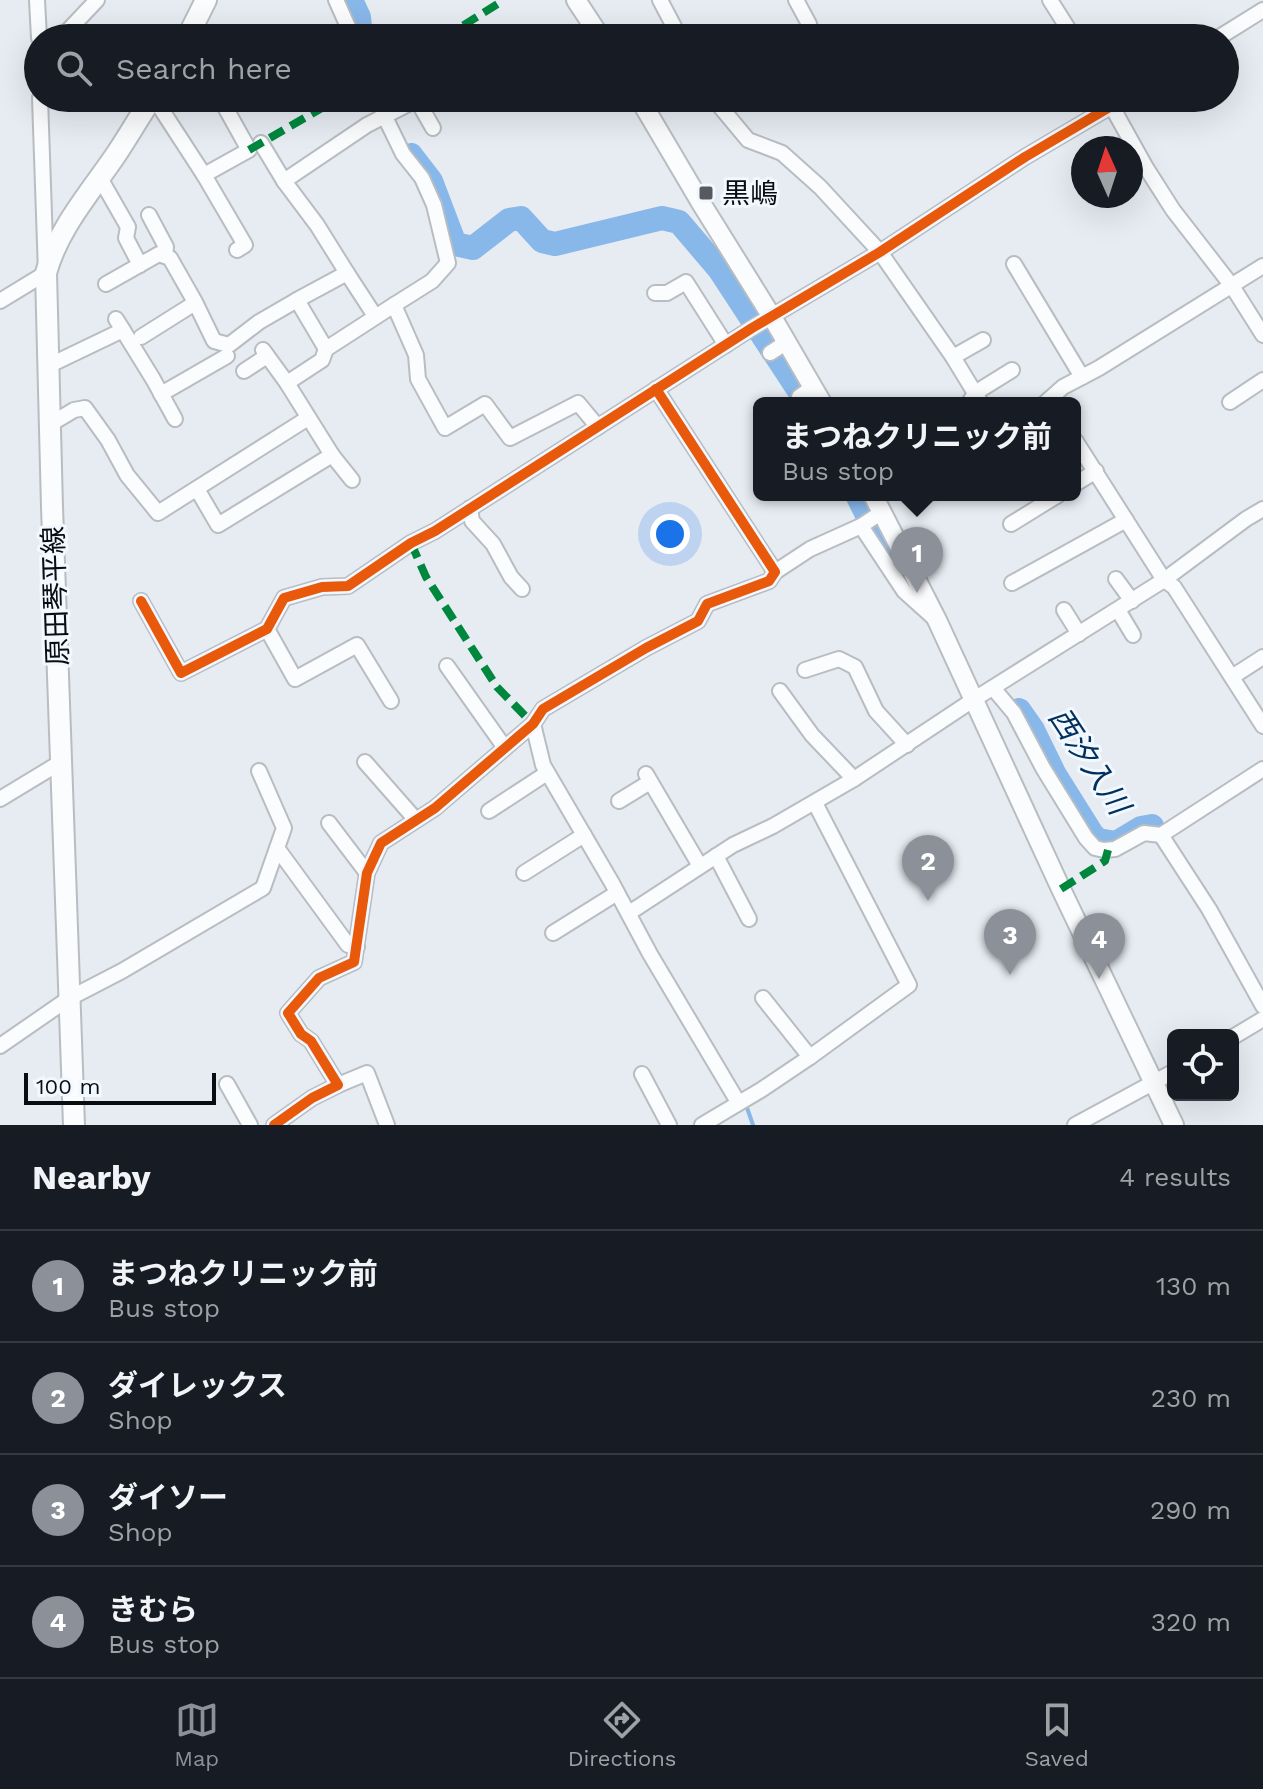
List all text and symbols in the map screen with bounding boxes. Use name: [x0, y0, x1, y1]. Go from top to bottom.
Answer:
search box: [24, 24, 1239, 112]
icon: search: [52, 46, 96, 90]
text: Search here: [116, 51, 292, 86]
north arrow: [1071, 136, 1143, 208]
place label: 黒嶋: [722, 177, 778, 210]
marker: 黒嶋: [697, 184, 715, 202]
popup: [753, 397, 1081, 501]
text: まつねクリニック前: [782, 419, 1052, 454]
text: Bus stop: [782, 456, 894, 486]
your location: [650, 514, 690, 554]
street label: 原田琴平線: [37, 525, 74, 667]
pin: 1: [891, 527, 943, 593]
water label: 西汐入川: [1042, 701, 1138, 823]
pin: 2: [902, 835, 954, 901]
pin: 3: [984, 909, 1036, 975]
pin: 4: [1073, 913, 1125, 979]
map controls: [1167, 1029, 1239, 1101]
button: locate: [1167, 1029, 1239, 1101]
scale bar: [24, 1069, 216, 1105]
text: 100 m: [36, 1074, 100, 1099]
text: Nearby: [32, 1157, 151, 1197]
text: 4 results: [1119, 1162, 1231, 1192]
text: まつねクリニック前: [108, 1256, 378, 1291]
text: 1: [52, 1271, 64, 1301]
text: 130 m: [1156, 1271, 1231, 1301]
text: Bus stop: [108, 1293, 220, 1323]
text: ダイレックス: [108, 1368, 287, 1403]
text: 2: [50, 1383, 66, 1413]
text: 230 m: [1151, 1383, 1231, 1413]
text: Shop: [108, 1405, 173, 1435]
text: ダイソー: [108, 1480, 228, 1515]
text: 3: [50, 1495, 66, 1525]
text: 290 m: [1150, 1495, 1231, 1525]
text: Shop: [108, 1517, 173, 1547]
text: きむら: [108, 1592, 198, 1627]
text: 4: [50, 1607, 66, 1637]
text: 320 m: [1151, 1607, 1231, 1637]
text: Bus stop: [108, 1629, 220, 1659]
tab: Map: [174, 1698, 219, 1771]
tab: Directions: [568, 1698, 676, 1771]
tab: Saved: [1025, 1698, 1089, 1771]

